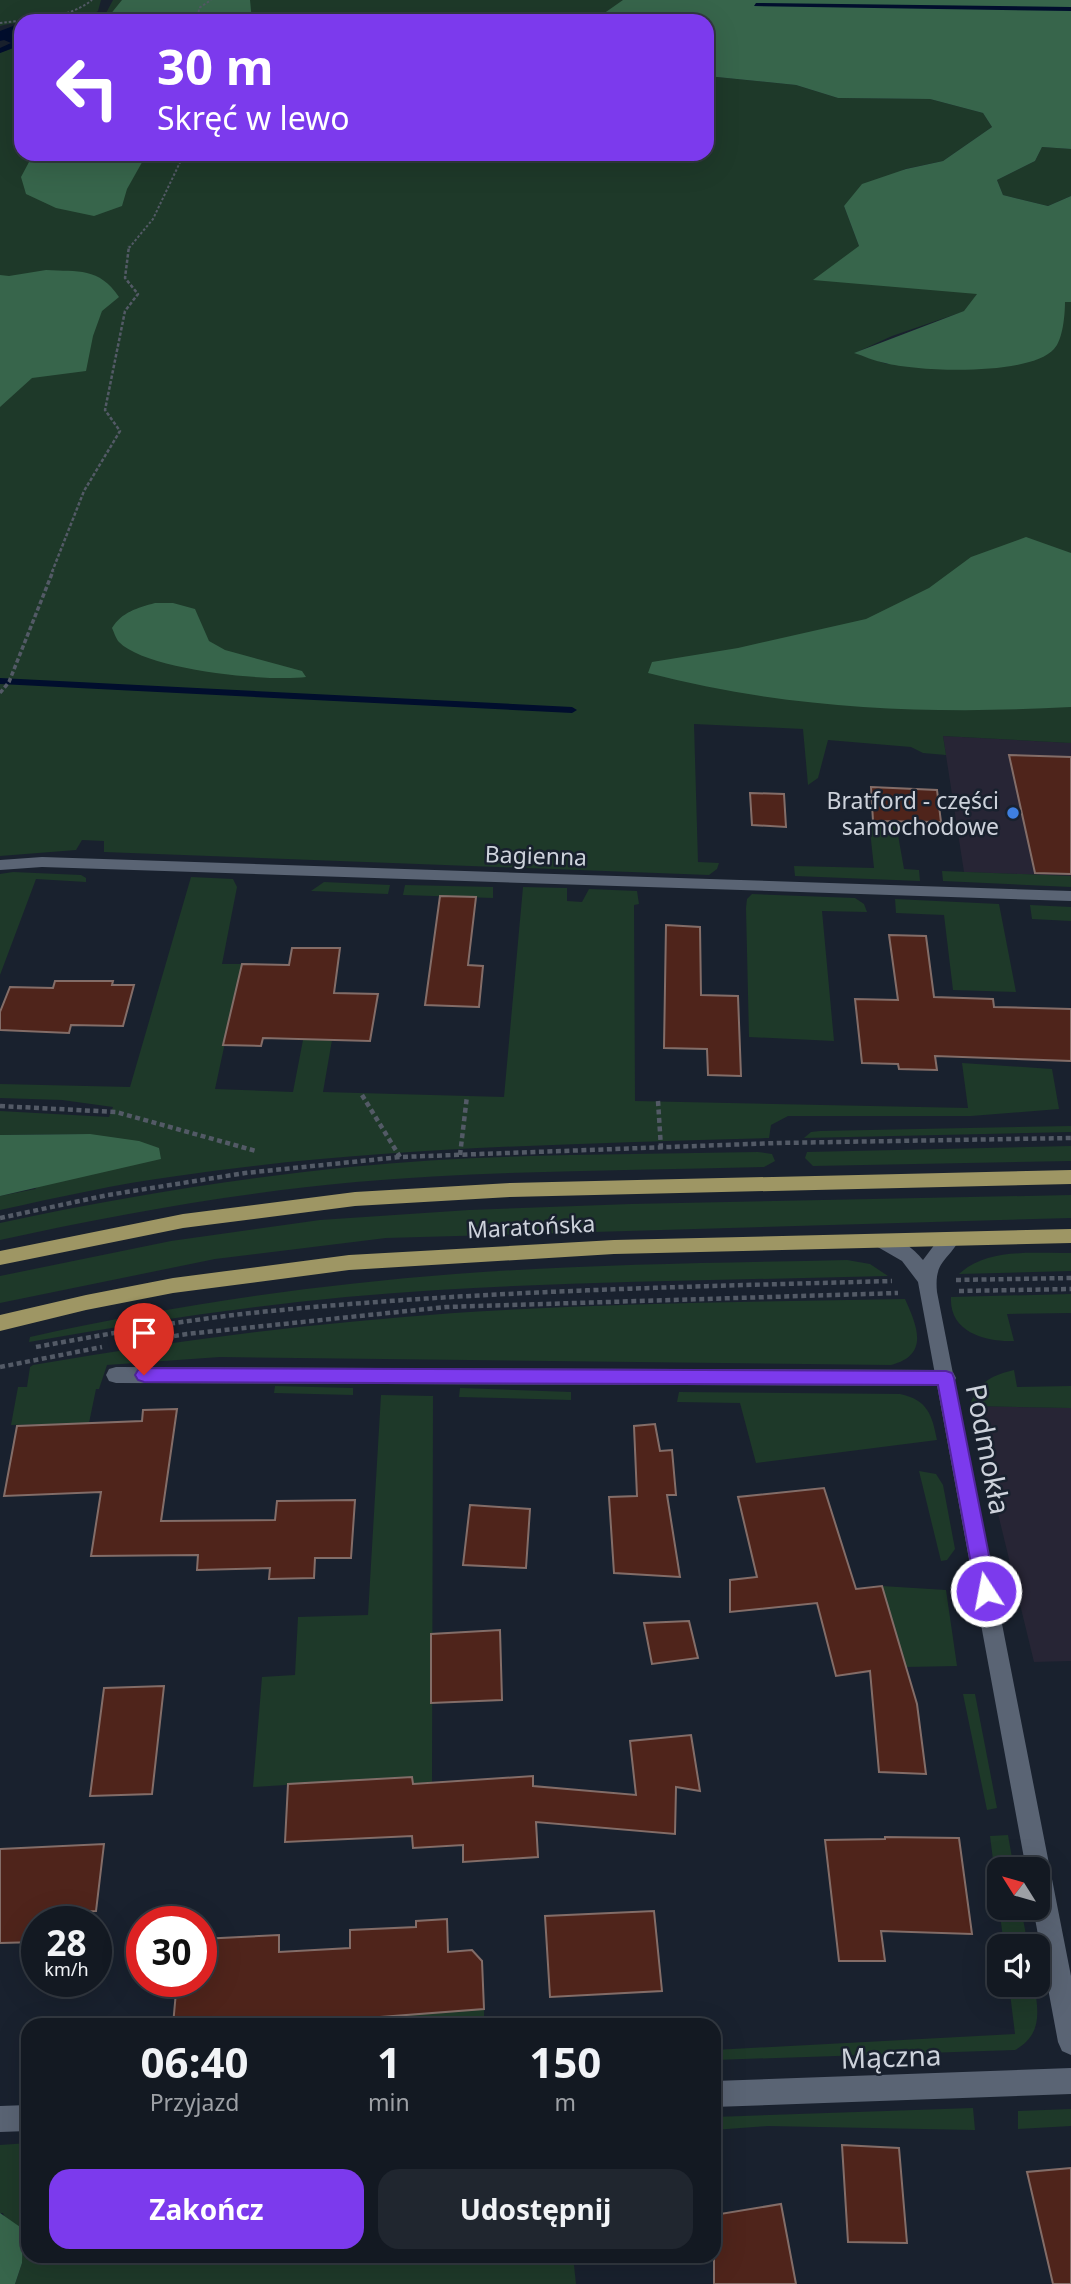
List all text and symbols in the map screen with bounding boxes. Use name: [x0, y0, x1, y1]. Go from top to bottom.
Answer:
text: 30 m: [157, 33, 274, 99]
icon: left: [42, 42, 133, 133]
text: Skręć w lewo: [157, 96, 350, 139]
place label: Bratford - części samochodowe: [827, 784, 999, 842]
marker: Bratford - części samochodowe: [1005, 805, 1021, 821]
street label: Bagienna: [484, 837, 588, 873]
street label: Maratońska: [466, 1207, 596, 1245]
pin: [114, 1303, 174, 1375]
icon: arrive: [125, 1314, 163, 1352]
street label: Podmokła: [958, 1381, 1020, 1517]
position arrow: [949, 1554, 1023, 1628]
north arrow: [987, 1857, 1050, 1920]
map controls: [987, 1857, 1050, 1997]
speed limit sign: 30: [126, 1906, 217, 1997]
text: 28: [46, 1919, 87, 1966]
button: sound: [987, 1934, 1050, 1997]
text: km/h: [44, 1957, 89, 1981]
text: 06:40: [141, 2033, 248, 2090]
text: 1: [377, 2033, 401, 2090]
text: 150: [529, 2033, 601, 2090]
street label: Mączna: [840, 2035, 942, 2077]
text: Przyjazd: [150, 2086, 239, 2118]
text: min: [368, 2086, 410, 2118]
text: m: [555, 2086, 576, 2118]
button: Zakończ: [49, 2169, 364, 2249]
button: Udostępnij: [378, 2169, 693, 2249]

